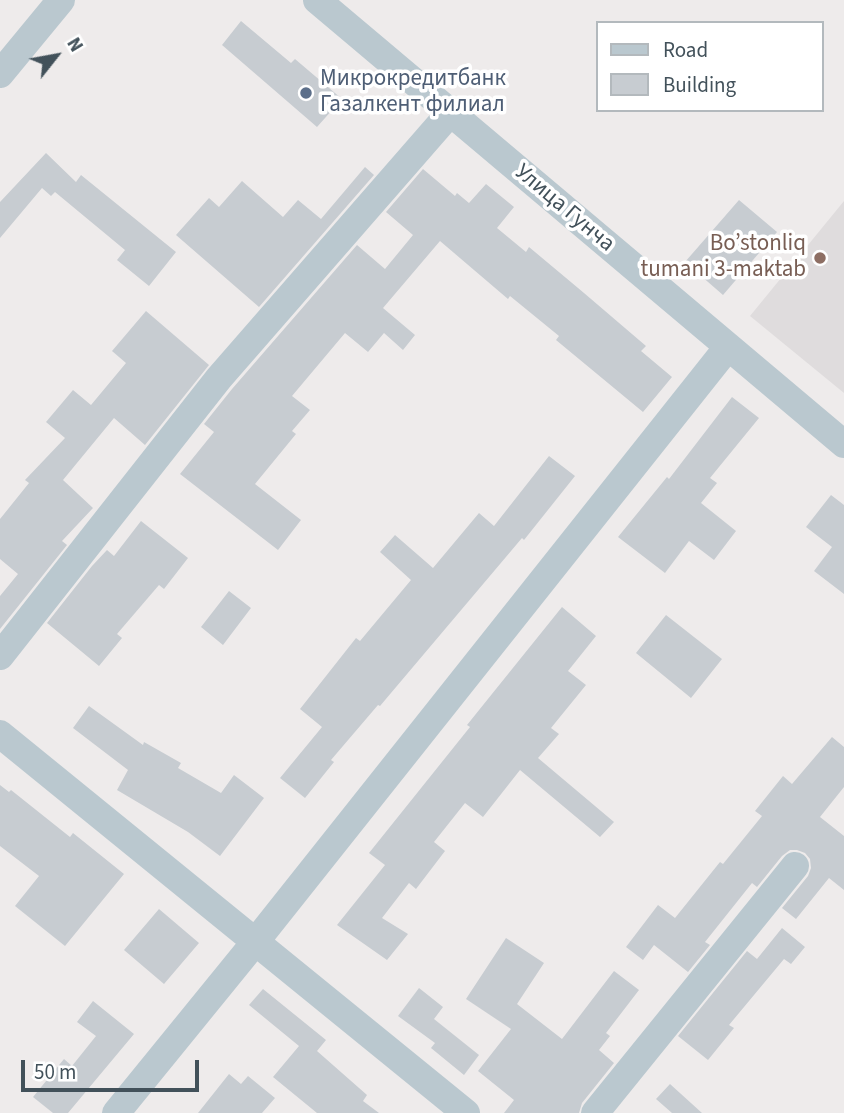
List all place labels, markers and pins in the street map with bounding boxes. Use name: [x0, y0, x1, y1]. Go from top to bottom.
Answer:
place label: Микрокредитбанк Газалкент филиал: [320, 66, 506, 120]
marker: Микрокредитбанк Газалкент филиал: [298, 85, 314, 101]
place label: Bo’stonliq tumani 3-maktab: [640, 231, 806, 285]
marker: Bo’stonliq tumani 3-maktab: [812, 250, 828, 266]

